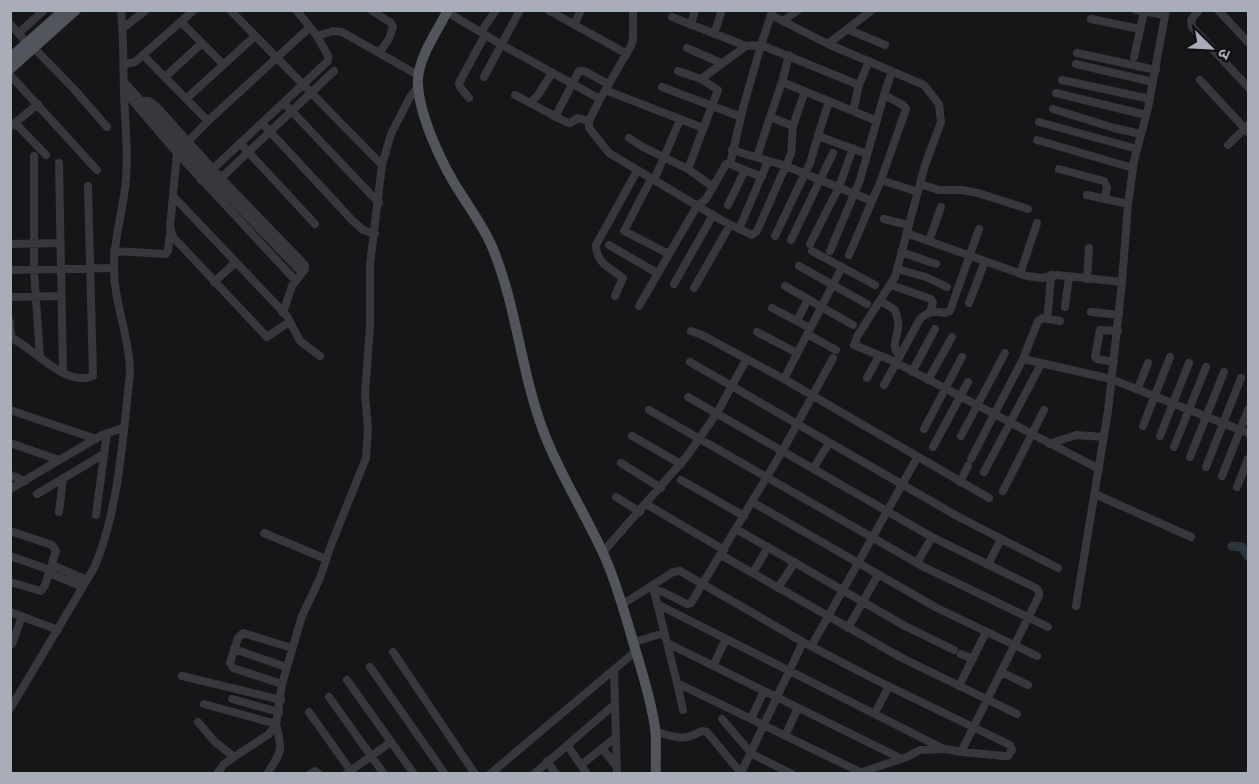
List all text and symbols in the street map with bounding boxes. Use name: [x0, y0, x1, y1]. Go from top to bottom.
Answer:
north arrow: [1181, 18, 1241, 78]
text: उ: [1212, 45, 1236, 63]

